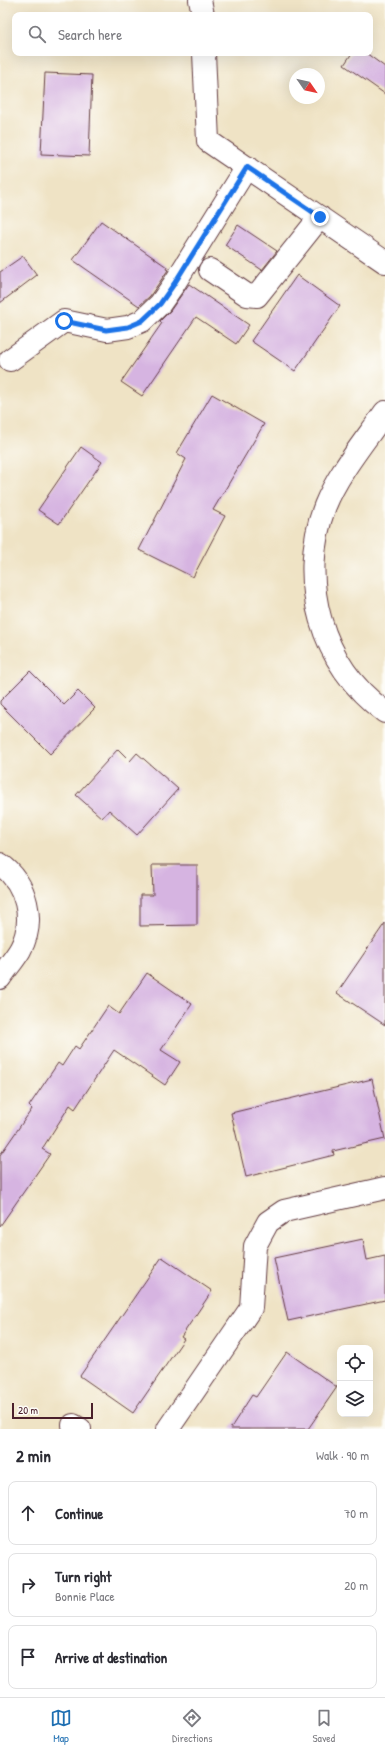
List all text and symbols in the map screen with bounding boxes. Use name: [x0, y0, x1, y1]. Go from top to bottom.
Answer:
search box: [12, 12, 373, 56]
icon: search: [26, 23, 48, 45]
text: Search here: [58, 24, 122, 45]
north arrow: [289, 68, 325, 104]
route end: [311, 208, 329, 226]
route start: [55, 312, 73, 330]
map controls: [337, 1345, 373, 1417]
button: locate: [337, 1345, 373, 1381]
button: layers: [337, 1381, 373, 1417]
scale bar: [12, 1401, 93, 1420]
text: 20 m: [18, 1403, 38, 1417]
text: 2 min: [16, 1444, 51, 1467]
text: Walk · 90 m: [316, 1446, 369, 1464]
icon: ahead: [17, 1502, 39, 1524]
text: Continue: [55, 1503, 103, 1524]
text: 70 m: [344, 1504, 368, 1522]
text: Turn right: [55, 1566, 111, 1587]
icon: right: [17, 1574, 39, 1596]
text: 20 m: [344, 1576, 368, 1594]
text: Bonnie Place: [55, 1587, 115, 1605]
icon: arrive: [17, 1646, 39, 1668]
text: Arrive at destination: [55, 1647, 167, 1668]
tab: Map: [50, 1707, 72, 1745]
tab: Directions: [172, 1707, 213, 1745]
tab: Saved: [313, 1707, 335, 1745]

